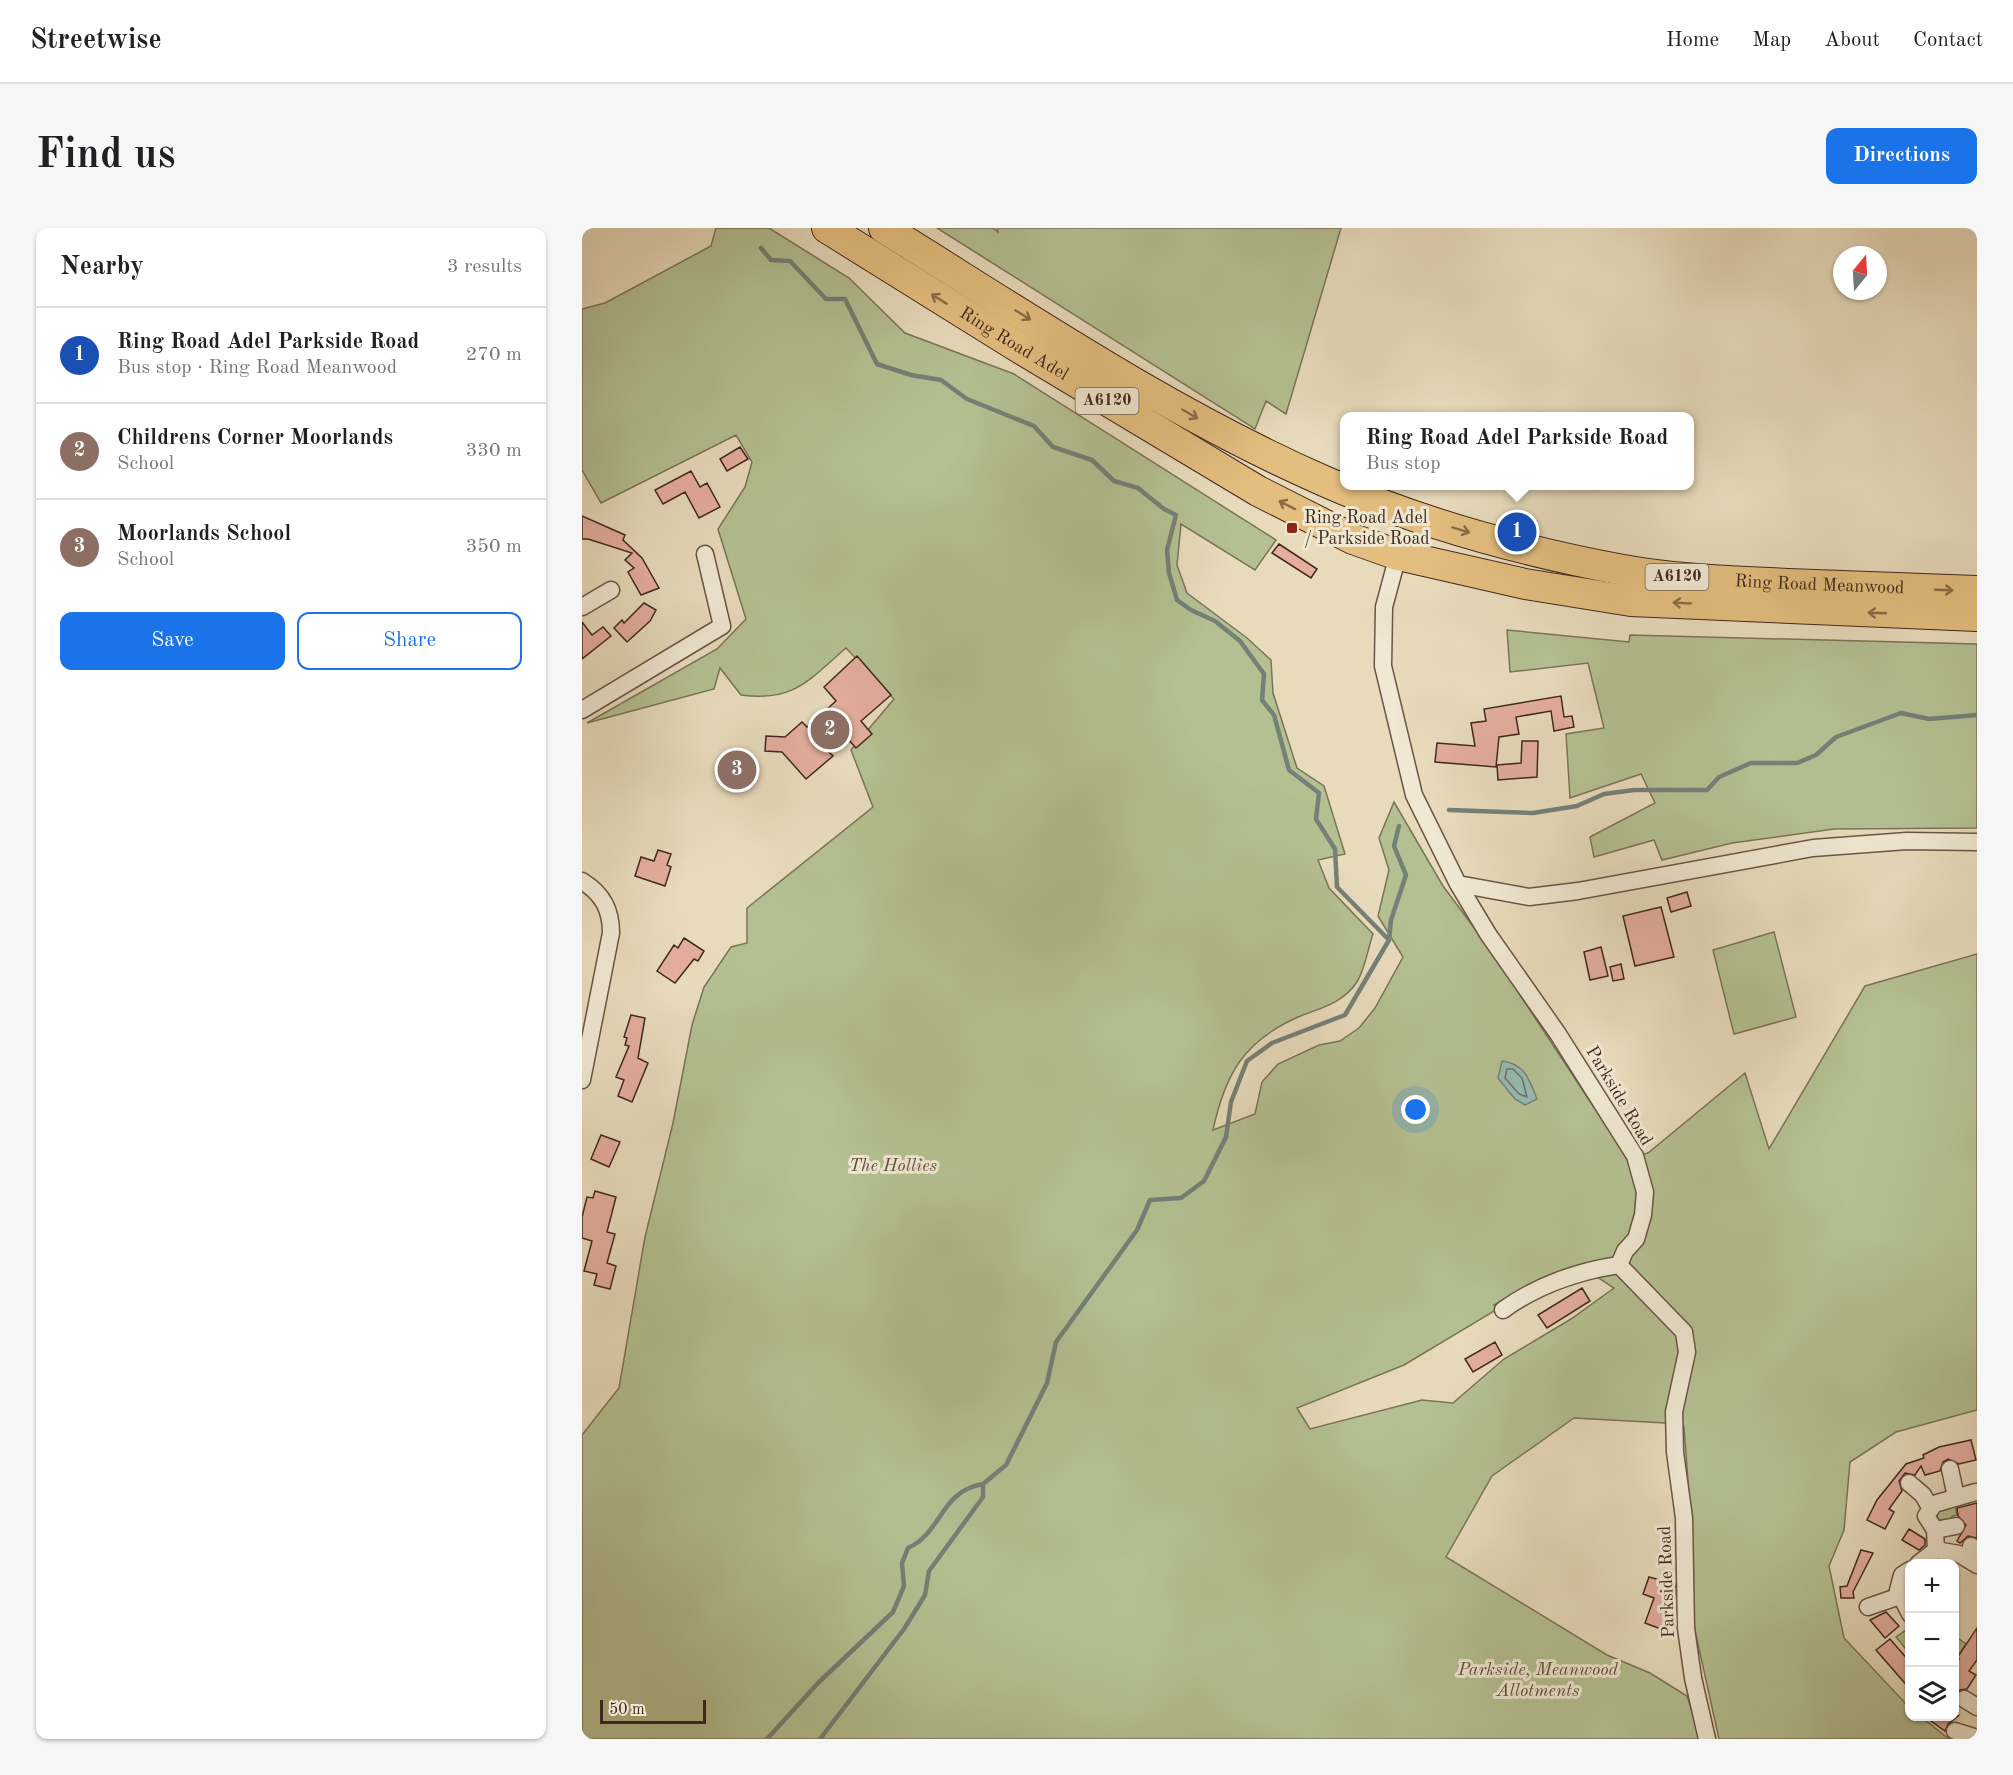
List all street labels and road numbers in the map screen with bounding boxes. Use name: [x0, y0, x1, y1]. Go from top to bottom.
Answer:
street label: Ring Road Adel: [956, 304, 1071, 384]
road number: A6120: [1076, 388, 1138, 414]
road number: A6120: [1646, 564, 1708, 590]
street label: Ring Road Meanwood: [1734, 572, 1905, 597]
street label: Parkside Road: [1582, 1043, 1656, 1149]
street label: Parkside Road: [1656, 1525, 1678, 1639]

